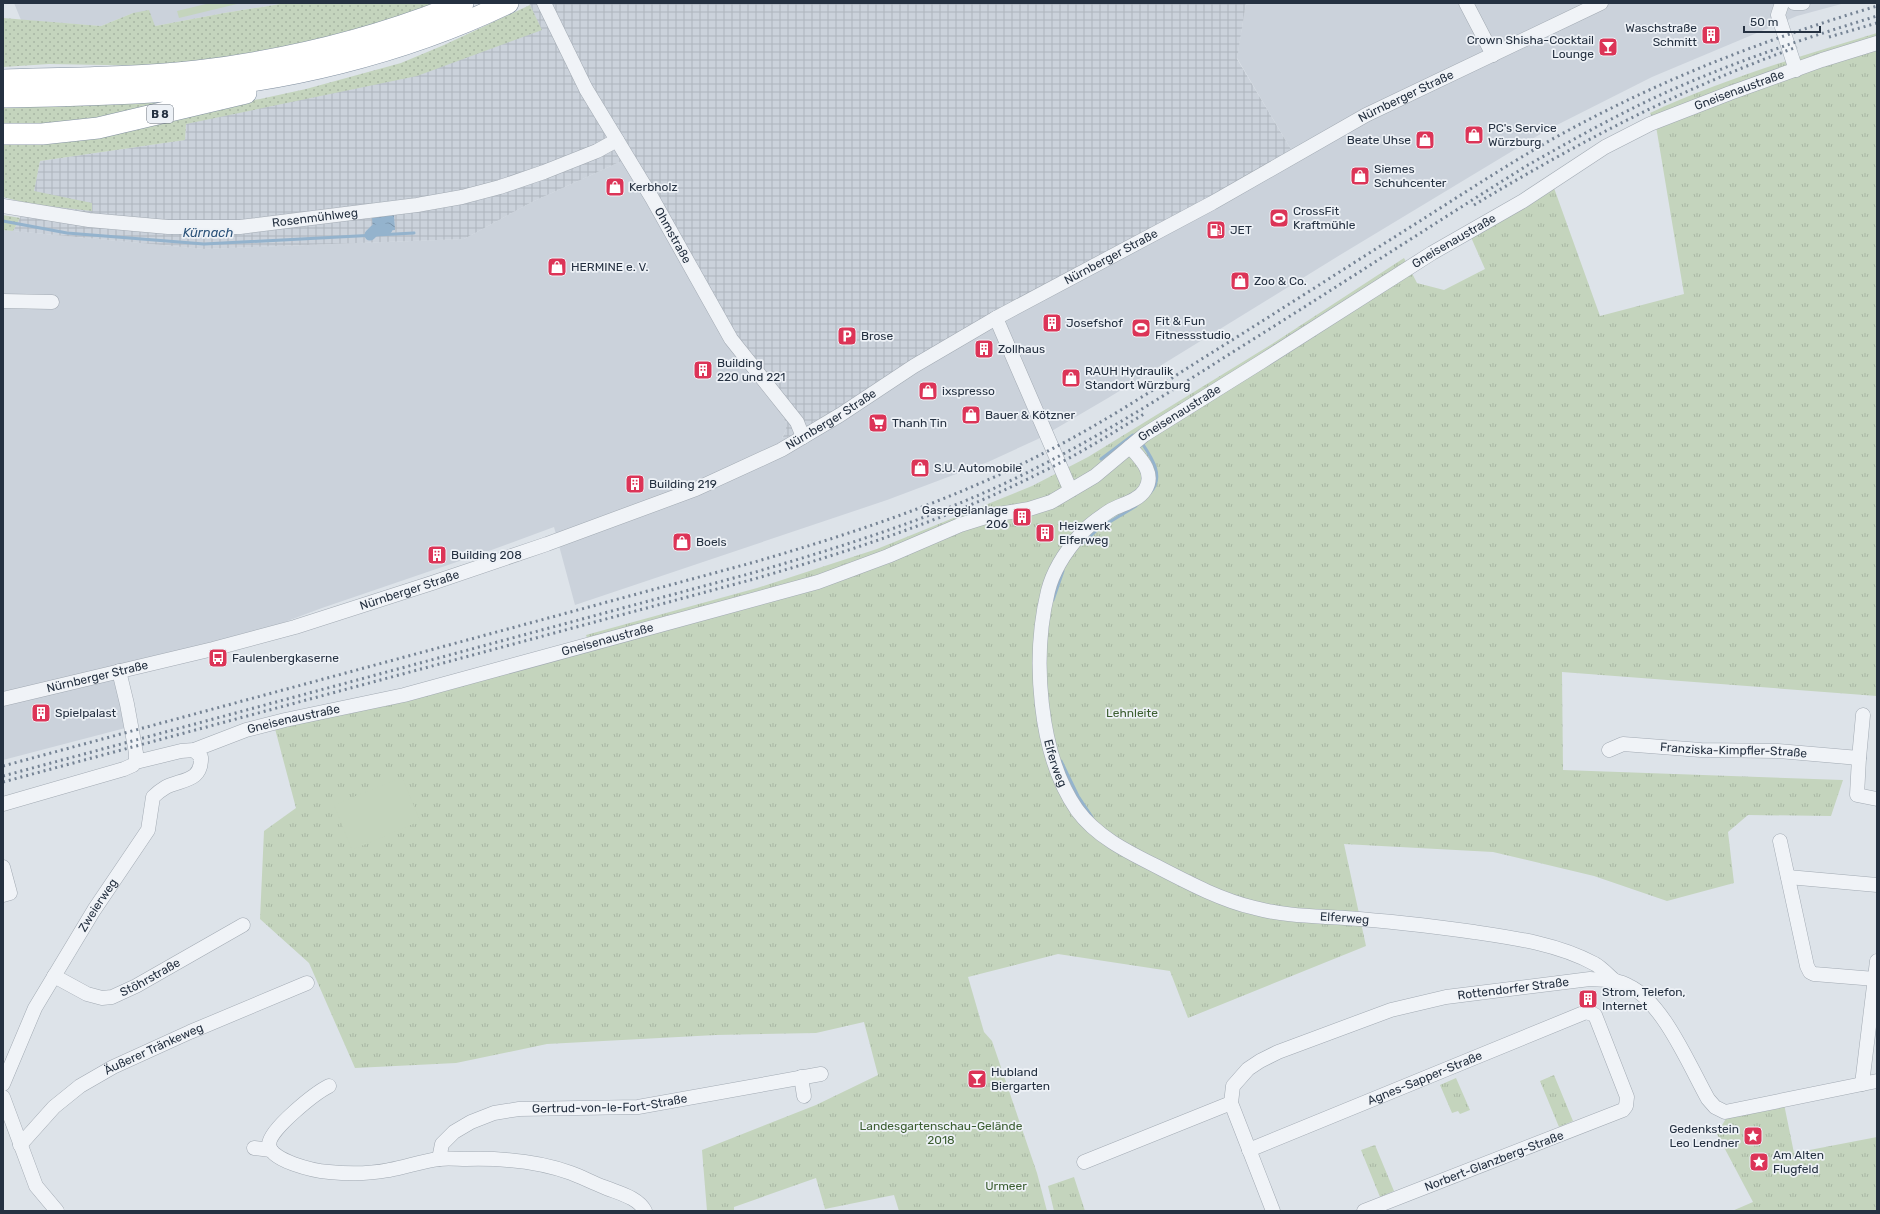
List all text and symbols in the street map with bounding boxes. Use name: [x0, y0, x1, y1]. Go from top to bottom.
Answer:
scale bar: [1744, 8, 1820, 34]
text: 50 m: [1750, 15, 1778, 29]
place label: Waschstraße Schmitt: [1625, 21, 1697, 49]
building icon: Waschstraße Schmitt: [1700, 24, 1722, 46]
place label: Crown Shisha-Cocktail Lounge: [1467, 33, 1594, 61]
bar icon: Crown Shisha-Cocktail Lounge: [1597, 36, 1619, 58]
street label: Nürnberger Straße: [1356, 67, 1456, 125]
street label: Gneisenaustraße: [1692, 67, 1786, 113]
road number: B 8: [147, 105, 173, 123]
place label: PC's Service Würzburg: [1488, 121, 1557, 149]
shop icon: PC's Service Würzburg: [1463, 124, 1485, 146]
shop icon: Beate Uhse: [1414, 129, 1436, 151]
place label: Beate Uhse: [1347, 133, 1411, 147]
place label: Siemes Schuhcenter: [1374, 162, 1447, 190]
shop icon: Siemes Schuhcenter: [1349, 165, 1371, 187]
shop icon: Kerbholz: [604, 176, 626, 198]
place label: Kerbholz: [629, 180, 678, 194]
place label: CrossFit Kraftmühle: [1293, 204, 1356, 232]
street label: Rosenmühlweg: [271, 205, 359, 230]
street label: Ohmstraße: [652, 205, 694, 266]
sports icon: CrossFit Kraftmühle: [1268, 207, 1290, 229]
street label: Gneisenaustraße: [1409, 211, 1499, 271]
fuel station icon: JET: [1205, 219, 1227, 241]
place label: JET: [1230, 223, 1252, 237]
water label: Kürnach: [183, 225, 233, 240]
street label: Nürnberger Straße: [1062, 226, 1160, 287]
shop icon: HERMINE e. V.: [546, 256, 568, 278]
place label: HERMINE e. V.: [571, 260, 648, 274]
shop icon: Zoo & Co.: [1229, 270, 1251, 292]
place label: Zoo & Co.: [1254, 274, 1307, 288]
building icon: Josefshof: [1041, 312, 1063, 334]
place label: Fit & Fun Fitnessstudio: [1155, 314, 1231, 342]
place label: Josefshof: [1066, 316, 1123, 330]
sports icon: Fit & Fun Fitnessstudio: [1130, 317, 1152, 339]
parking icon: Brose: [836, 325, 858, 347]
place label: Brose: [861, 329, 893, 343]
building icon: Zollhaus: [973, 338, 995, 360]
place label: Zollhaus: [998, 342, 1045, 356]
place label: Building 220 und 221: [717, 356, 785, 384]
building icon: Building 220 und 221: [692, 359, 714, 381]
place label: RAUH Hydraulik Standort Würzburg: [1085, 364, 1190, 392]
shop icon: RAUH Hydraulik Standort Würzburg: [1060, 367, 1082, 389]
shop icon: ixspresso: [917, 380, 939, 402]
street label: Gneisenaustraße: [1135, 382, 1224, 444]
place label: ixspresso: [942, 384, 995, 398]
street label: Nürnberger Straße: [783, 386, 879, 453]
shop icon: Bauer & Kötzner: [960, 404, 982, 426]
place label: Bauer & Kötzner: [985, 408, 1076, 422]
supermarket icon: Thanh Tin: [867, 412, 889, 434]
place label: Thanh Tin: [892, 416, 947, 430]
shop icon: S.U. Automobile: [909, 457, 931, 479]
place label: S.U. Automobile: [934, 461, 1022, 475]
building icon: Building 219: [624, 473, 646, 495]
place label: Building 219: [649, 477, 717, 491]
place label: Gasregelanlage 206: [922, 503, 1008, 531]
building icon: Gasregelanlage 206: [1011, 506, 1033, 528]
place label: Heizwerk Elferweg: [1059, 519, 1111, 547]
building icon: Heizwerk Elferweg: [1034, 522, 1056, 544]
shop icon: Boels: [671, 531, 693, 553]
place label: Boels: [696, 535, 727, 549]
building icon: Building 208: [426, 544, 448, 566]
place label: Building 208: [451, 548, 522, 562]
street label: Nürnberger Straße: [358, 567, 461, 613]
street label: Gneisenaustraße: [560, 620, 655, 659]
bus stop icon: Faulenbergkaserne: [207, 647, 229, 669]
place label: Faulenbergkaserne: [232, 651, 339, 665]
street label: Nürnberger Straße: [45, 658, 150, 695]
building icon: Spielpalast: [30, 702, 52, 724]
street label: Gneisenaustraße: [246, 702, 342, 736]
place label: Spielpalast: [55, 706, 117, 720]
park label: Lehnleite: [1106, 706, 1158, 720]
street label: Elferweg: [1041, 738, 1070, 789]
street label: Franziska-Kimpfler-Straße: [1659, 740, 1808, 761]
street label: Zweierweg: [76, 876, 120, 934]
street label: Elferweg: [1320, 910, 1370, 927]
street label: Stöhrstraße: [118, 955, 183, 999]
street label: Rottendorfer Straße: [1457, 975, 1570, 1003]
place label: Strom, Telefon, Internet: [1602, 985, 1686, 1013]
building icon: Strom, Telefon, Internet: [1577, 988, 1599, 1010]
street label: Äußerer Tränkeweg: [102, 1020, 205, 1078]
street label: Agnes-Sapper-Straße: [1365, 1048, 1484, 1108]
place label: Hubland Biergarten: [991, 1065, 1050, 1093]
bar icon: Hubland Biergarten: [966, 1068, 988, 1090]
street label: Gertrud-von-le-Fort-Straße: [532, 1091, 689, 1116]
park label: Landesgartenschau-Gelände 2018: [860, 1119, 1023, 1147]
place label: Gedenkstein Leo Lendner: [1669, 1122, 1739, 1150]
place icon: Gedenkstein Leo Lendner: [1742, 1125, 1764, 1147]
street label: Norbert-Glanzberg-Straße: [1423, 1128, 1566, 1194]
place label: Am Alten Flugfeld: [1773, 1148, 1824, 1176]
place icon: Am Alten Flugfeld: [1748, 1151, 1770, 1173]
park label: Urmeer: [985, 1179, 1027, 1193]

